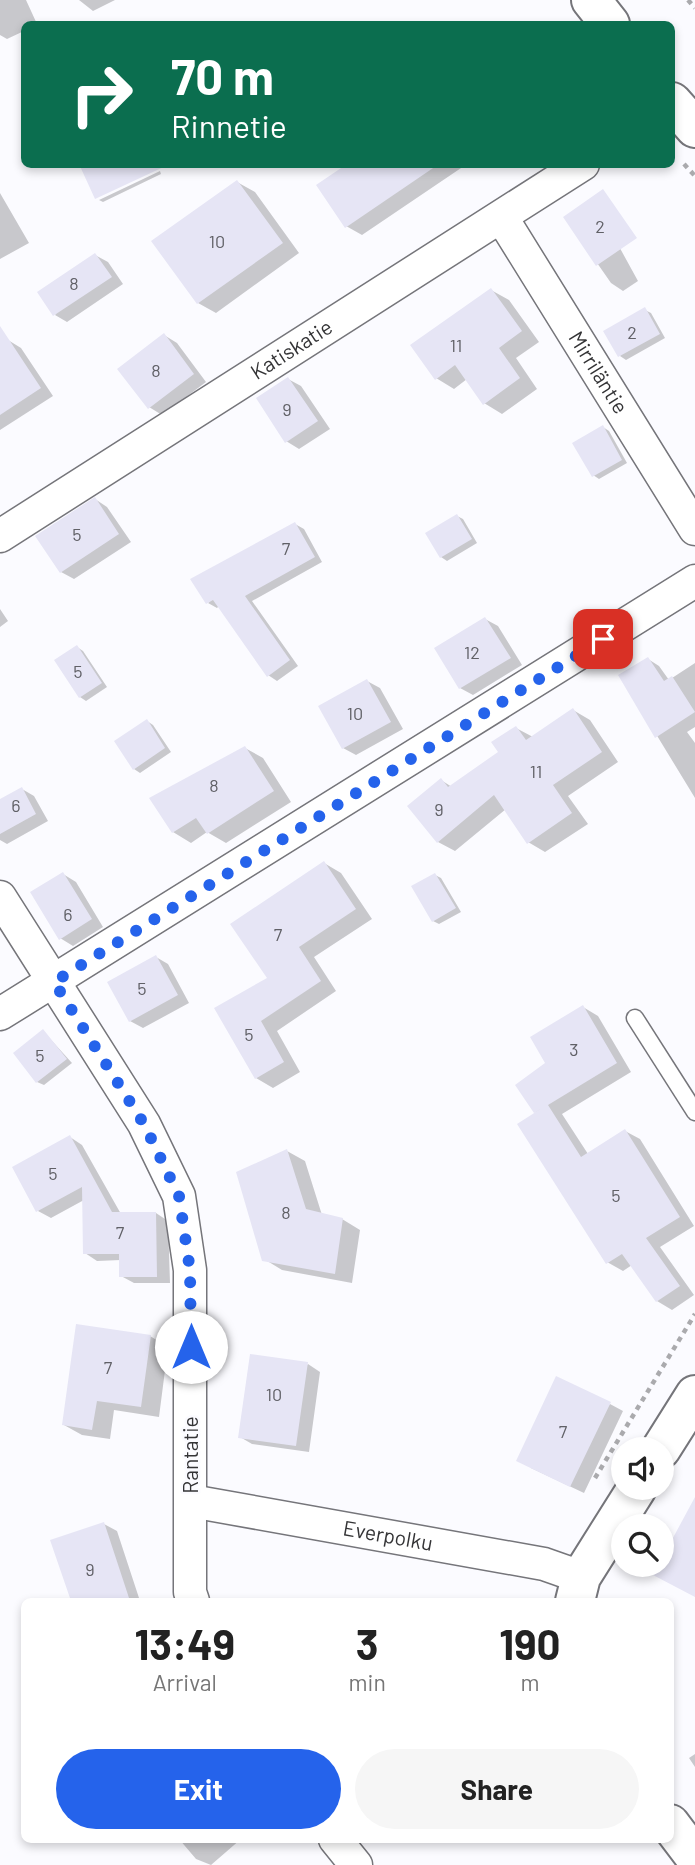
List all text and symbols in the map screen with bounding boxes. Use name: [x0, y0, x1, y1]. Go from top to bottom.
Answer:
text: 70 m: [171, 46, 274, 105]
icon: right: [56, 49, 147, 140]
text: Rinnetie: [171, 106, 287, 144]
house number: 2: [595, 215, 605, 237]
house number: 10: [209, 230, 225, 252]
house number: 8: [69, 272, 79, 294]
street label: Katiskatie: [245, 313, 336, 384]
house number: 2: [627, 321, 637, 343]
street label: Mirriläntie: [564, 326, 634, 418]
house number: 11: [450, 334, 462, 356]
house number: 8: [151, 359, 161, 381]
house number: 9: [282, 398, 292, 420]
house number: 5: [72, 523, 82, 545]
house number: 7: [282, 537, 291, 559]
pin: [573, 609, 633, 669]
icon: arrive: [584, 620, 622, 658]
house number: 12: [464, 641, 480, 663]
house number: 5: [73, 660, 83, 682]
house number: 10: [347, 702, 363, 724]
house number: 11: [530, 760, 542, 782]
house number: 8: [209, 774, 219, 796]
house number: 6: [11, 794, 21, 816]
house number: 9: [434, 798, 444, 820]
house number: 6: [63, 903, 73, 925]
house number: 7: [274, 923, 283, 945]
house number: 5: [137, 977, 147, 999]
house number: 5: [244, 1023, 254, 1045]
house number: 3: [569, 1038, 579, 1060]
house number: 5: [35, 1044, 45, 1066]
house number: 5: [48, 1162, 58, 1184]
house number: 5: [611, 1184, 621, 1206]
house number: 8: [281, 1201, 291, 1223]
house number: 7: [116, 1221, 125, 1243]
position arrow: [154, 1310, 228, 1384]
house number: 7: [104, 1356, 113, 1378]
house number: 10: [266, 1383, 282, 1405]
street label: Rantatie: [177, 1416, 202, 1494]
house number: 7: [559, 1420, 568, 1442]
map controls: [611, 1437, 674, 1577]
button: sound: [611, 1437, 674, 1500]
street label: Everpolku: [341, 1514, 435, 1555]
button: search: [611, 1514, 674, 1577]
house number: 9: [85, 1558, 95, 1580]
text: 13:49: [135, 1618, 235, 1668]
text: 3: [356, 1618, 379, 1668]
text: 190: [499, 1618, 560, 1668]
text: Arrival: [153, 1668, 217, 1696]
text: min: [349, 1668, 386, 1696]
text: m: [520, 1668, 539, 1696]
button: Exit: [56, 1749, 341, 1829]
button: Share: [355, 1749, 639, 1829]

